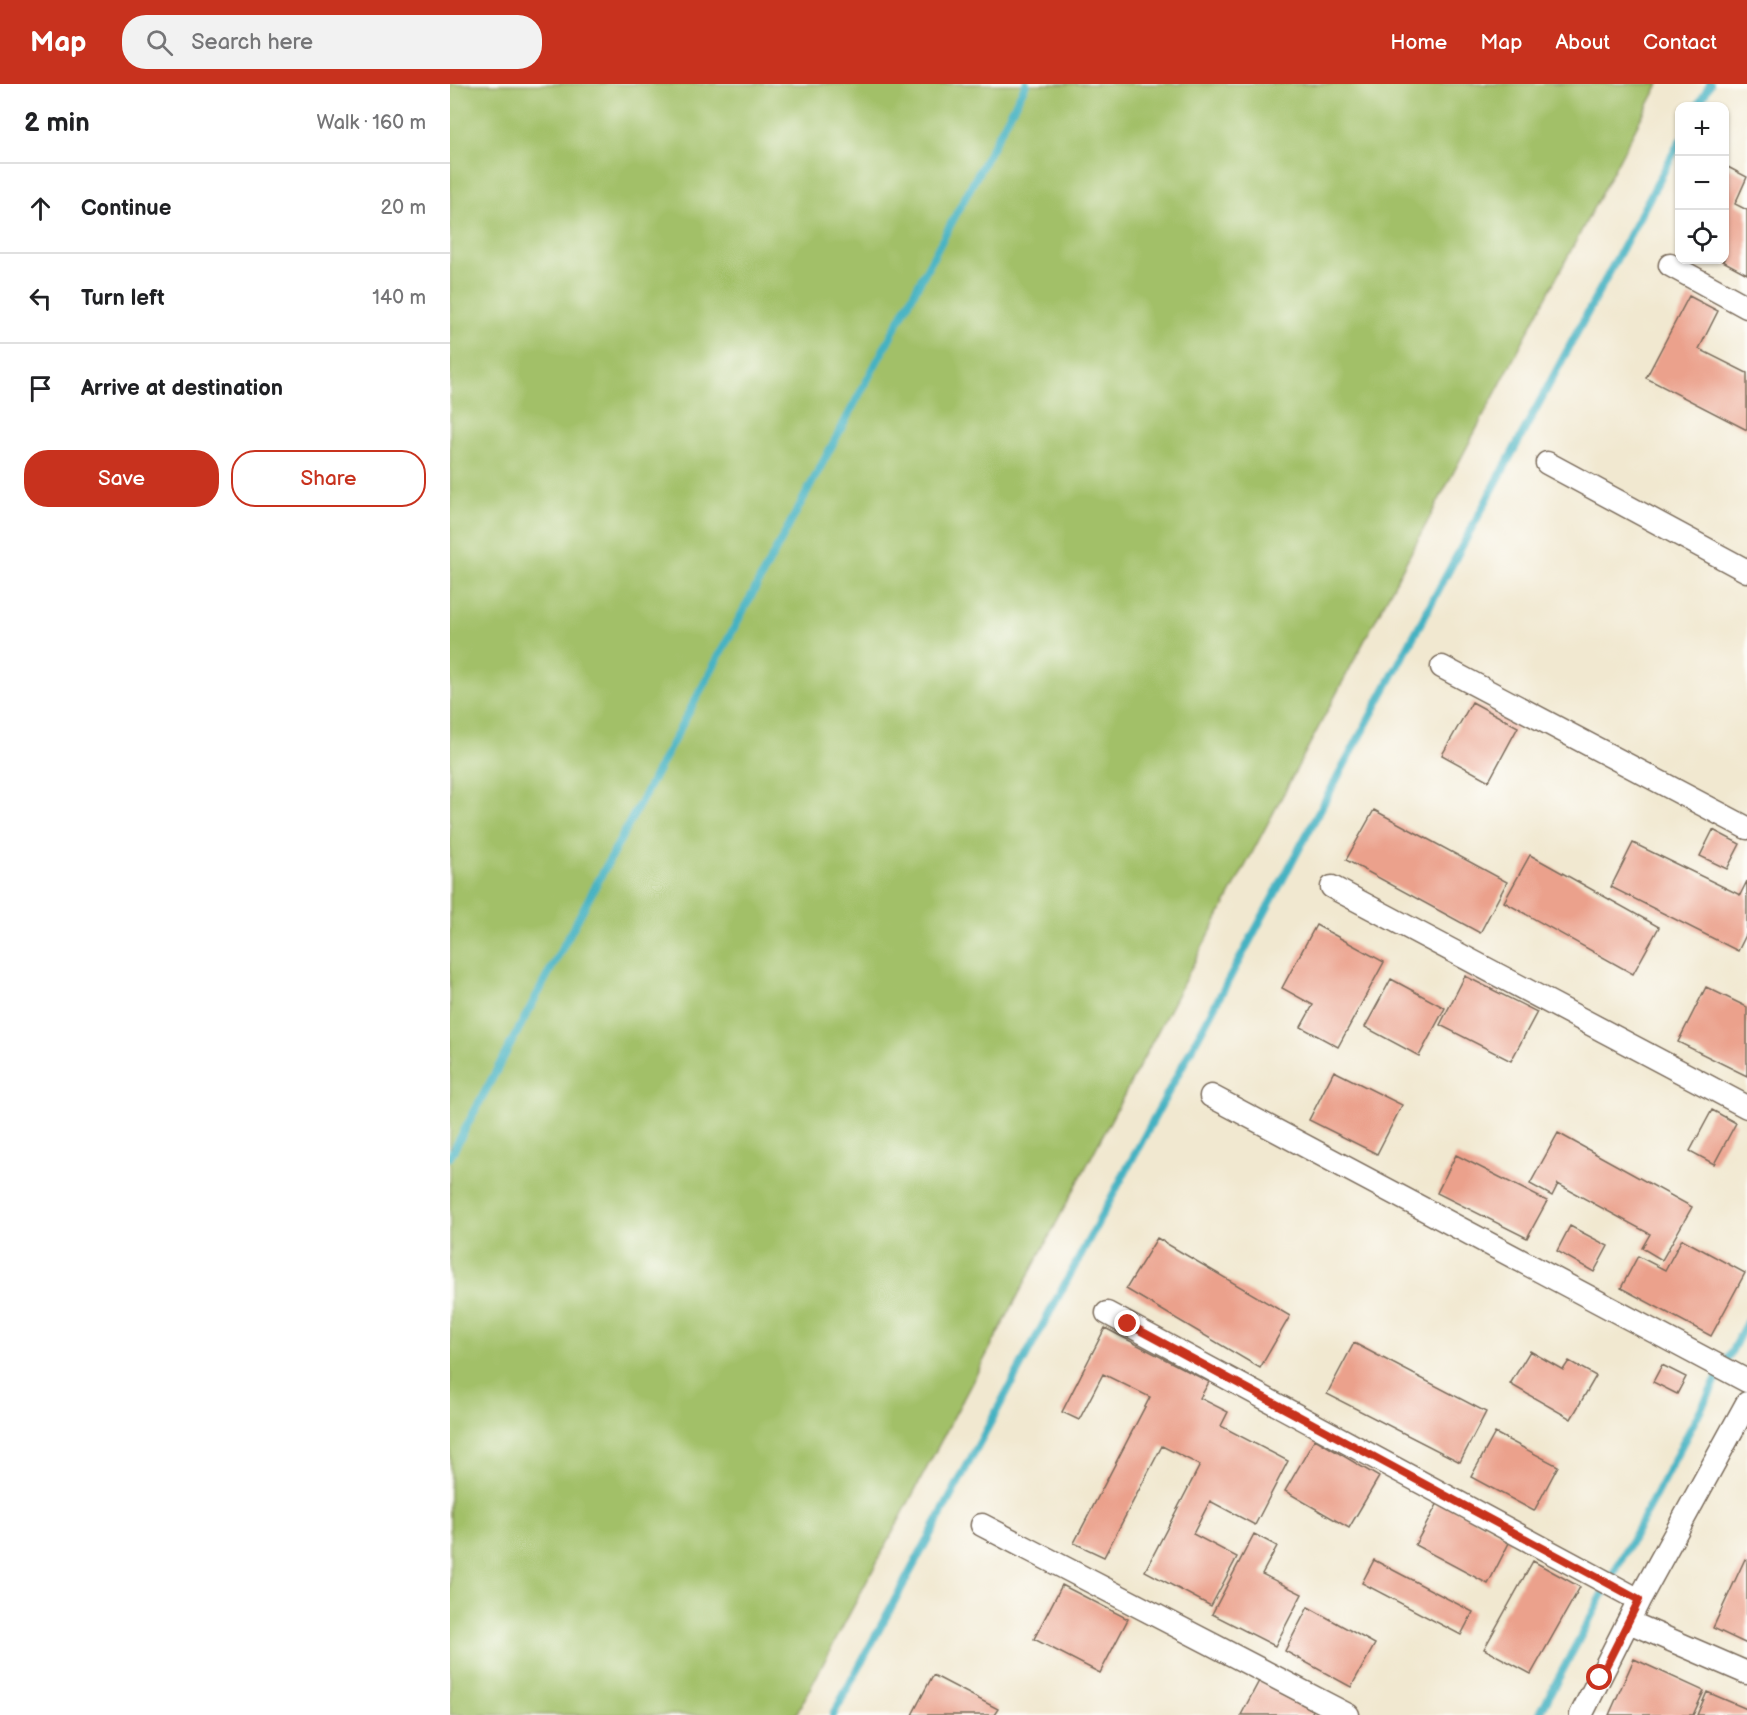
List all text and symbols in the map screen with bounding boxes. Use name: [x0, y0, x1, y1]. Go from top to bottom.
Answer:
search box: [122, 15, 542, 69]
text: Map: [30, 26, 86, 59]
icon: search: [143, 26, 176, 59]
text: Search here: [191, 29, 313, 56]
text: Home: [1390, 30, 1447, 55]
text: Map: [1480, 30, 1522, 55]
text: About: [1555, 30, 1610, 55]
text: Contact: [1643, 30, 1717, 55]
map controls: [1675, 102, 1729, 264]
button: +: [1675, 102, 1729, 156]
text: 2 min: [24, 108, 90, 139]
text: Walk · 160 m: [317, 111, 426, 135]
button: −: [1675, 156, 1729, 210]
icon: ahead: [24, 192, 57, 225]
text: Continue: [81, 195, 171, 222]
text: 20 m: [381, 196, 426, 220]
button: locate: [1675, 210, 1729, 264]
icon: left: [24, 282, 57, 315]
text: Turn left: [81, 285, 165, 312]
text: 140 m: [372, 286, 426, 310]
icon: arrive: [24, 372, 57, 405]
text: Arrive at destination: [81, 375, 283, 402]
button: Save: [24, 450, 219, 507]
button: Share: [231, 450, 426, 507]
route end: [1114, 1310, 1140, 1336]
route start: [1586, 1664, 1612, 1690]

